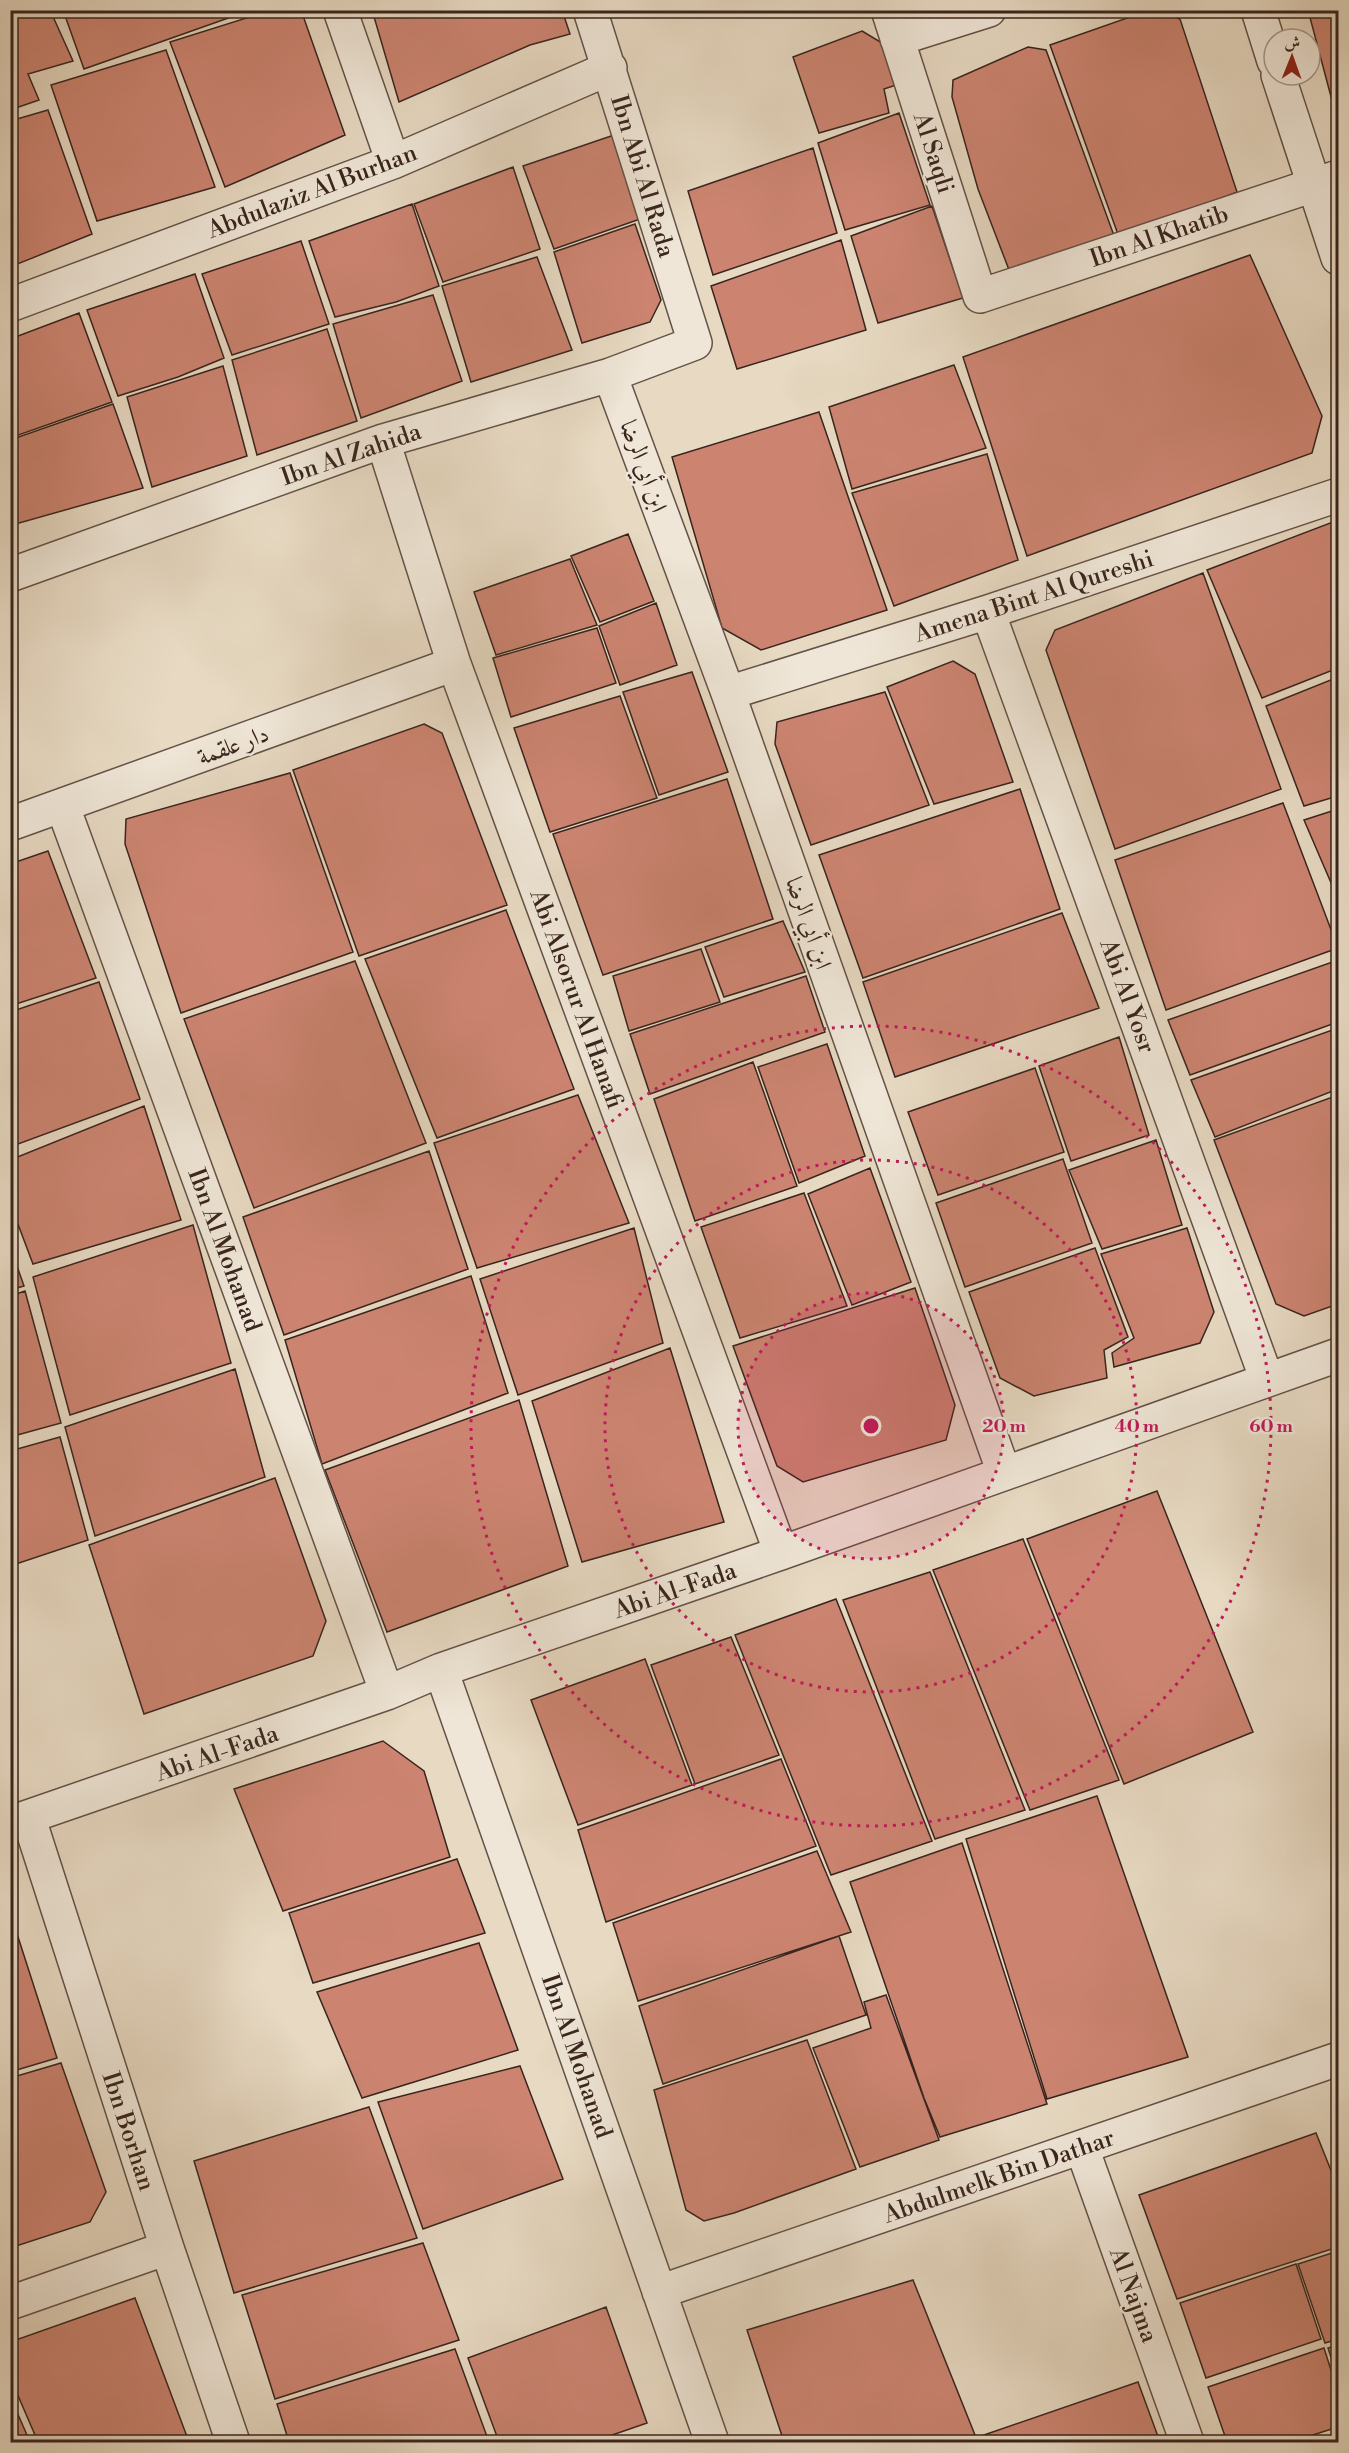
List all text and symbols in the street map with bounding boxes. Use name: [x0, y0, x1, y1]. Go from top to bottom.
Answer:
north arrow: [1262, 27, 1322, 87]
text: ش: [1284, 33, 1300, 53]
street label: Ibn Abi Al Rada: [603, 91, 681, 262]
street label: Al Saqli: [906, 108, 960, 198]
street label: Abdulaziz Al Burhan: [202, 138, 421, 246]
street label: Ibn Al Khatib: [1086, 199, 1233, 275]
street label: ابن أبي الرضا: [610, 415, 676, 518]
street label: Ibn Al Zahida: [277, 417, 426, 493]
street label: Amena Bint Al Qureshi: [910, 544, 1158, 650]
street label: دار علقمة: [193, 719, 273, 773]
street label: ابن أبي الرضا: [775, 872, 841, 975]
street label: Abi Alsorur Al Hanafi: [522, 885, 630, 1113]
street label: Abi Al Yosr: [1092, 934, 1162, 1058]
street label: Ibn Al Mohanad: [181, 1165, 268, 1337]
text: 20 m: [982, 1415, 1026, 1438]
text: 40 m: [1115, 1415, 1160, 1438]
text: 60 m: [1249, 1415, 1293, 1438]
centre of rings: [861, 1416, 881, 1436]
street label: Abi Al-Fada: [609, 1556, 741, 1626]
street label: Abi Al-Fada: [151, 1719, 283, 1789]
street label: Ibn Al Mohanad: [534, 1970, 618, 2143]
street label: Ibn Borhan: [95, 2068, 161, 2194]
street label: Abdulmelk Bin Dathar: [879, 2123, 1119, 2231]
street label: Al Najma: [1102, 2243, 1164, 2348]

